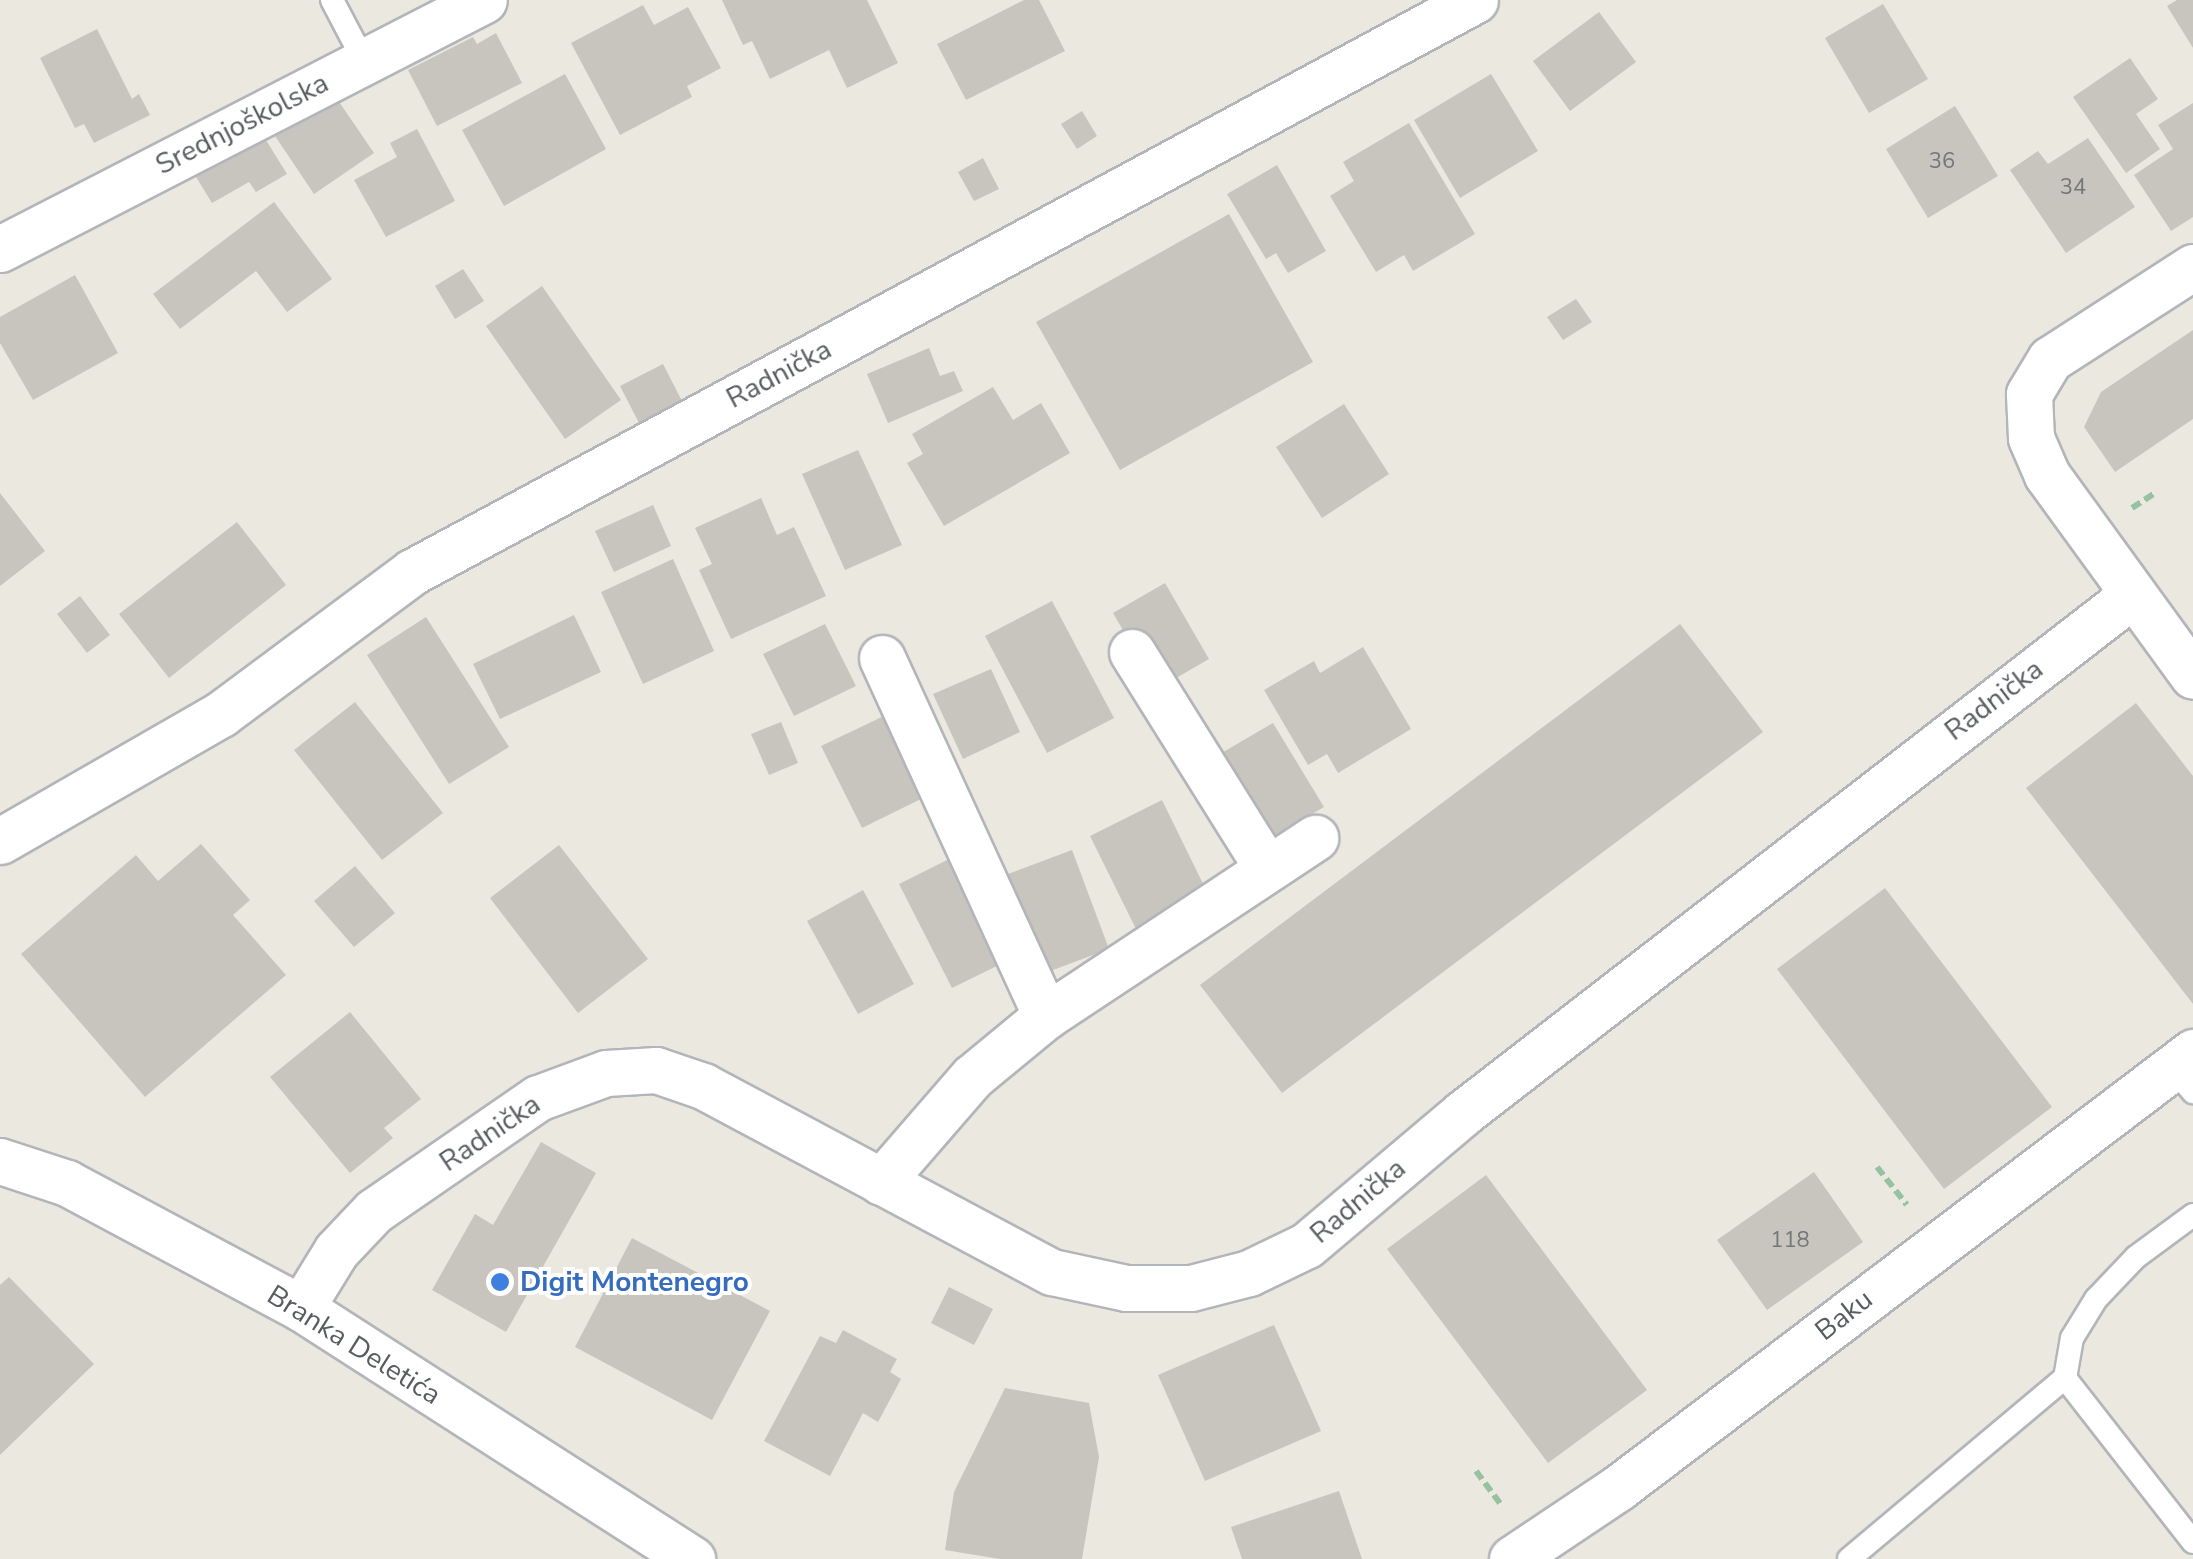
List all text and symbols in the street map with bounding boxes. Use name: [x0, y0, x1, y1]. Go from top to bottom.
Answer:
street label: Srednjoškolska: [150, 66, 334, 182]
house number: 36: [1929, 149, 1955, 175]
house number: 34: [2060, 175, 2086, 201]
street label: Radnička: [721, 332, 837, 416]
street label: Radnička: [1938, 652, 2050, 748]
street label: Radnička: [433, 1087, 547, 1179]
street label: Radnička: [1304, 1152, 1412, 1250]
house number: 118: [1770, 1228, 1810, 1254]
place label: Digit Montenegro: [520, 1265, 749, 1299]
marker: Digit Montenegro: [489, 1271, 511, 1293]
street label: Branka Deletića: [261, 1278, 447, 1412]
street label: Baku: [1809, 1282, 1879, 1348]

